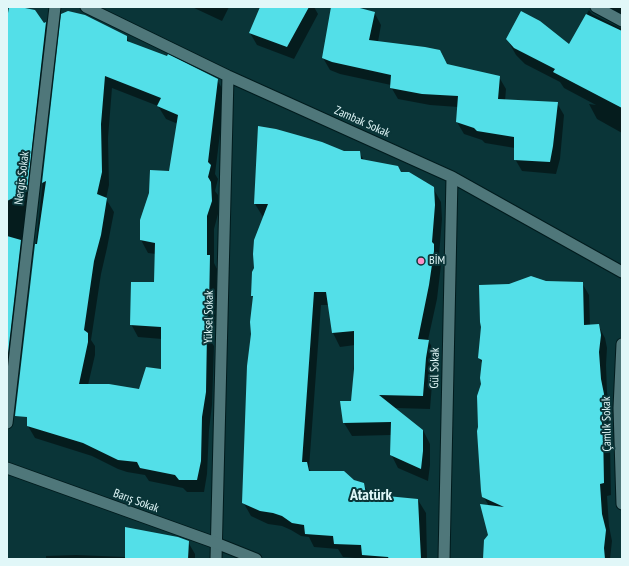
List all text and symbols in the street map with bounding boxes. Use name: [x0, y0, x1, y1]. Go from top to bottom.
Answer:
street label: Zambak Sokak: [332, 103, 392, 141]
street label: Nergis Sokak: [12, 151, 32, 205]
place label: BİM: [429, 254, 445, 268]
marker: BİM: [416, 256, 426, 266]
street label: Yüksel Sokak: [201, 290, 217, 344]
street label: Gül Sokak: [427, 347, 443, 389]
street label: Çamlık Sokak: [599, 396, 615, 452]
district label: Atatürk: [350, 485, 392, 505]
street label: Barış Sokak: [111, 486, 161, 516]

